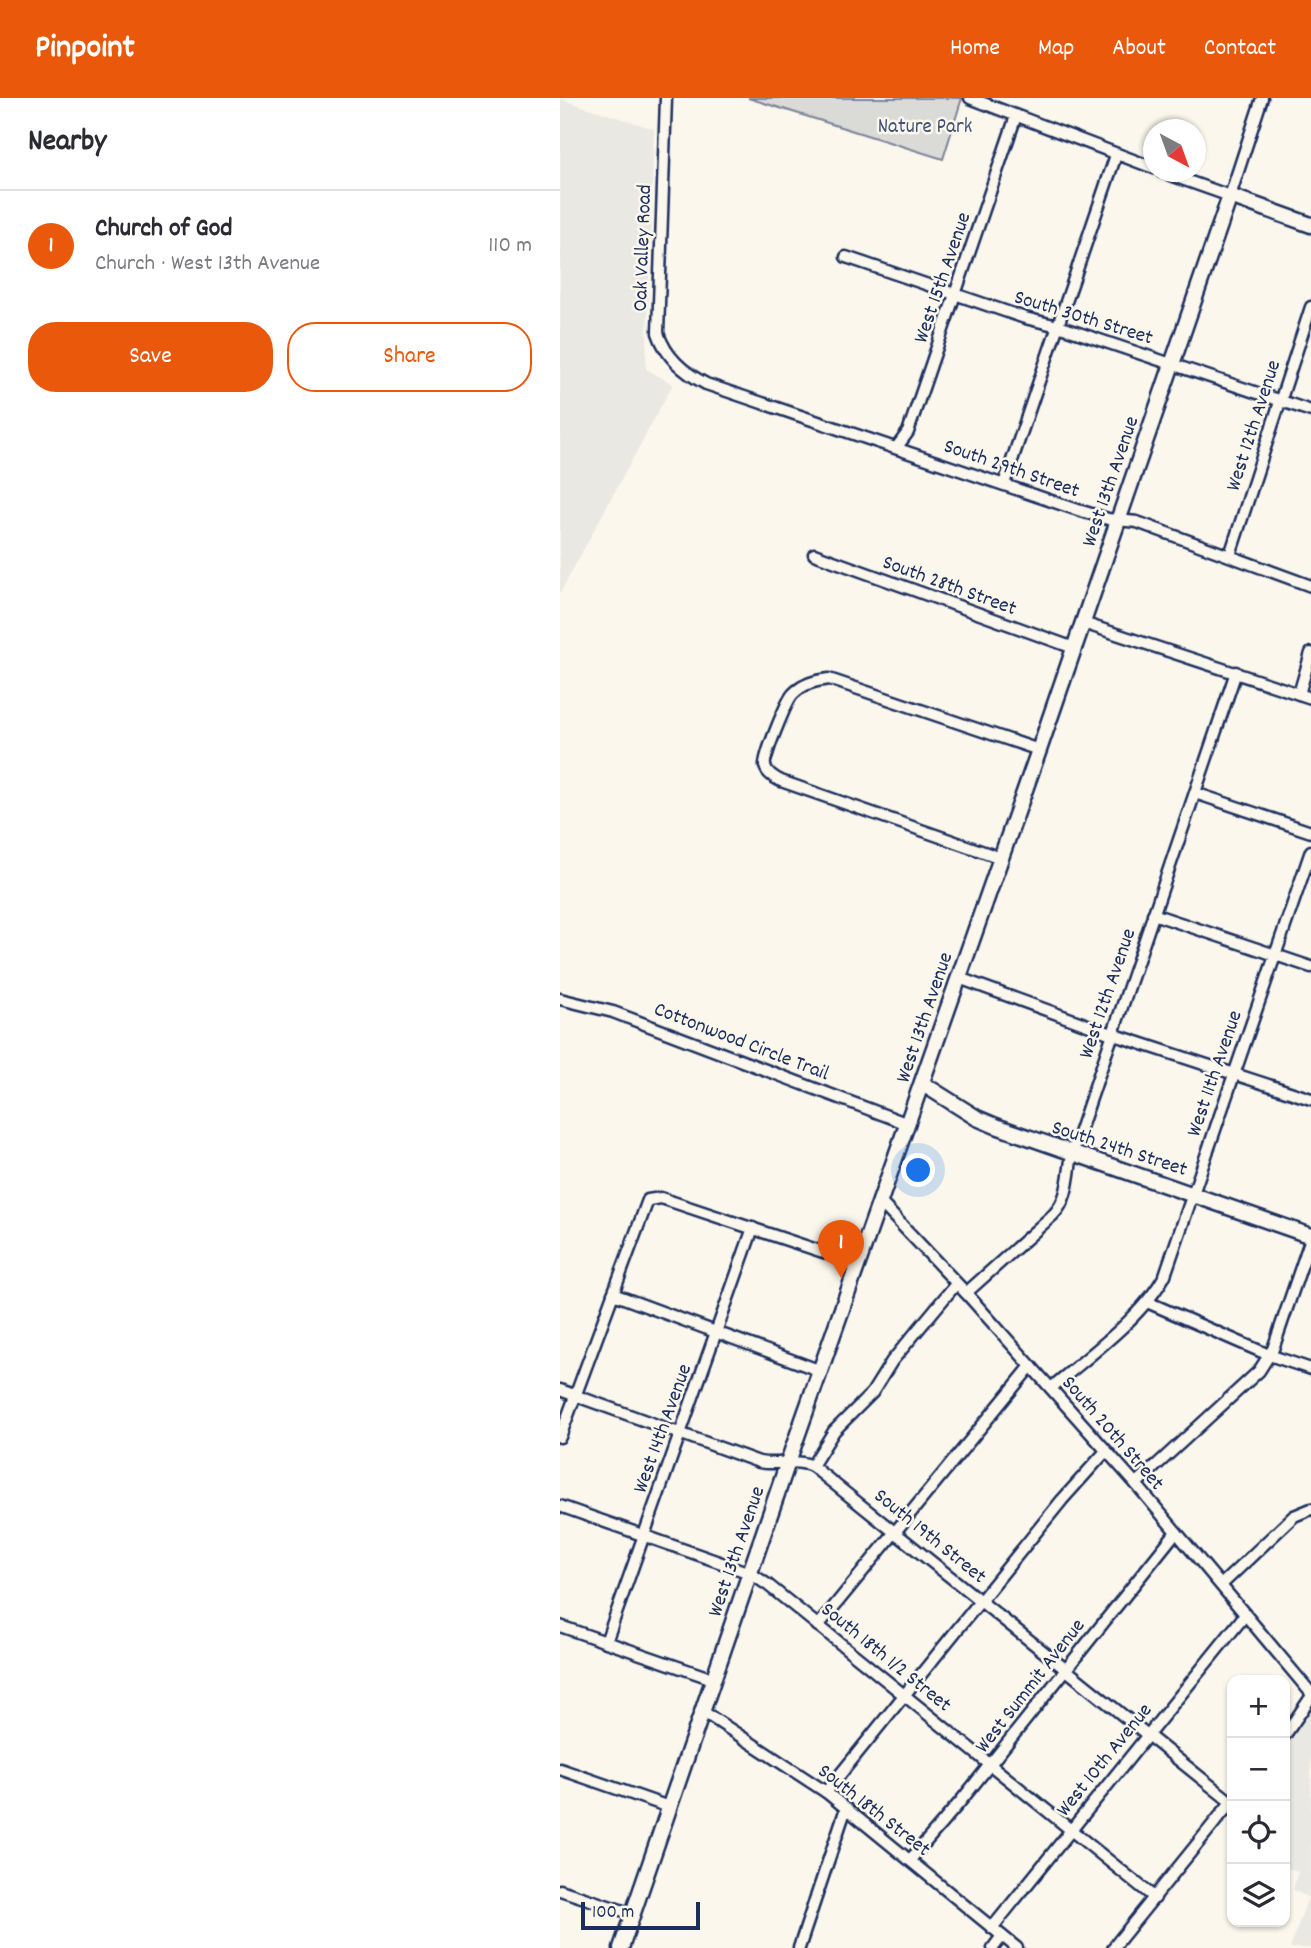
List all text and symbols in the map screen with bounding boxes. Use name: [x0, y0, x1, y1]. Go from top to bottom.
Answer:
text: Pinpoint: [35, 26, 135, 73]
text: Home: [950, 32, 1000, 66]
text: Map: [1038, 32, 1074, 66]
text: About: [1112, 32, 1166, 66]
text: Contact: [1204, 32, 1276, 66]
park label: Nature Park: [878, 113, 972, 143]
north arrow: [1143, 119, 1206, 182]
text: Nearby: [28, 122, 106, 165]
street label: Oak Valley Road: [627, 184, 661, 312]
street label: West 15th Avenue: [907, 208, 980, 347]
text: Church of God: [95, 211, 233, 248]
text: 1: [48, 230, 54, 263]
text: 110 m: [488, 230, 532, 263]
text: Church · West 13th Avenue: [95, 248, 320, 281]
street label: South 30th Street: [1010, 284, 1157, 354]
button: Save: [28, 322, 273, 392]
button: Share: [287, 322, 532, 392]
street label: West 12th Avenue: [1220, 357, 1290, 495]
street label: West 13th Avenue: [1075, 413, 1148, 551]
street label: South 29th Street: [939, 433, 1083, 507]
street label: South 28th Street: [878, 549, 1020, 625]
street label: West 12th Avenue: [1072, 925, 1145, 1063]
street label: West 13th Avenue: [889, 949, 962, 1087]
street label: Cottonwood Circle Trail: [649, 996, 833, 1090]
street label: West 11th Avenue: [1180, 1007, 1251, 1141]
street label: South 24th Street: [1047, 1114, 1191, 1186]
your location: [901, 1153, 935, 1187]
pin: 1: [818, 1220, 864, 1278]
street label: West 14th Avenue: [627, 1360, 701, 1498]
street label: South 20th Street: [1053, 1370, 1170, 1498]
street label: South 19th Street: [866, 1482, 992, 1592]
street label: West 13th Avenue: [701, 1483, 774, 1621]
street label: South 18th 1/2 Street: [813, 1596, 957, 1721]
street label: West Summit Avenue: [969, 1613, 1094, 1761]
map controls: [1227, 1675, 1290, 1927]
button: +: [1227, 1675, 1290, 1738]
street label: West 10th Avenue: [1050, 1698, 1161, 1824]
button: −: [1227, 1738, 1290, 1801]
street label: South 18th Street: [810, 1758, 936, 1865]
button: locate: [1227, 1801, 1290, 1864]
button: layers: [1227, 1864, 1290, 1927]
scale bar: [581, 1899, 700, 1931]
text: 100 m: [592, 1900, 634, 1927]

